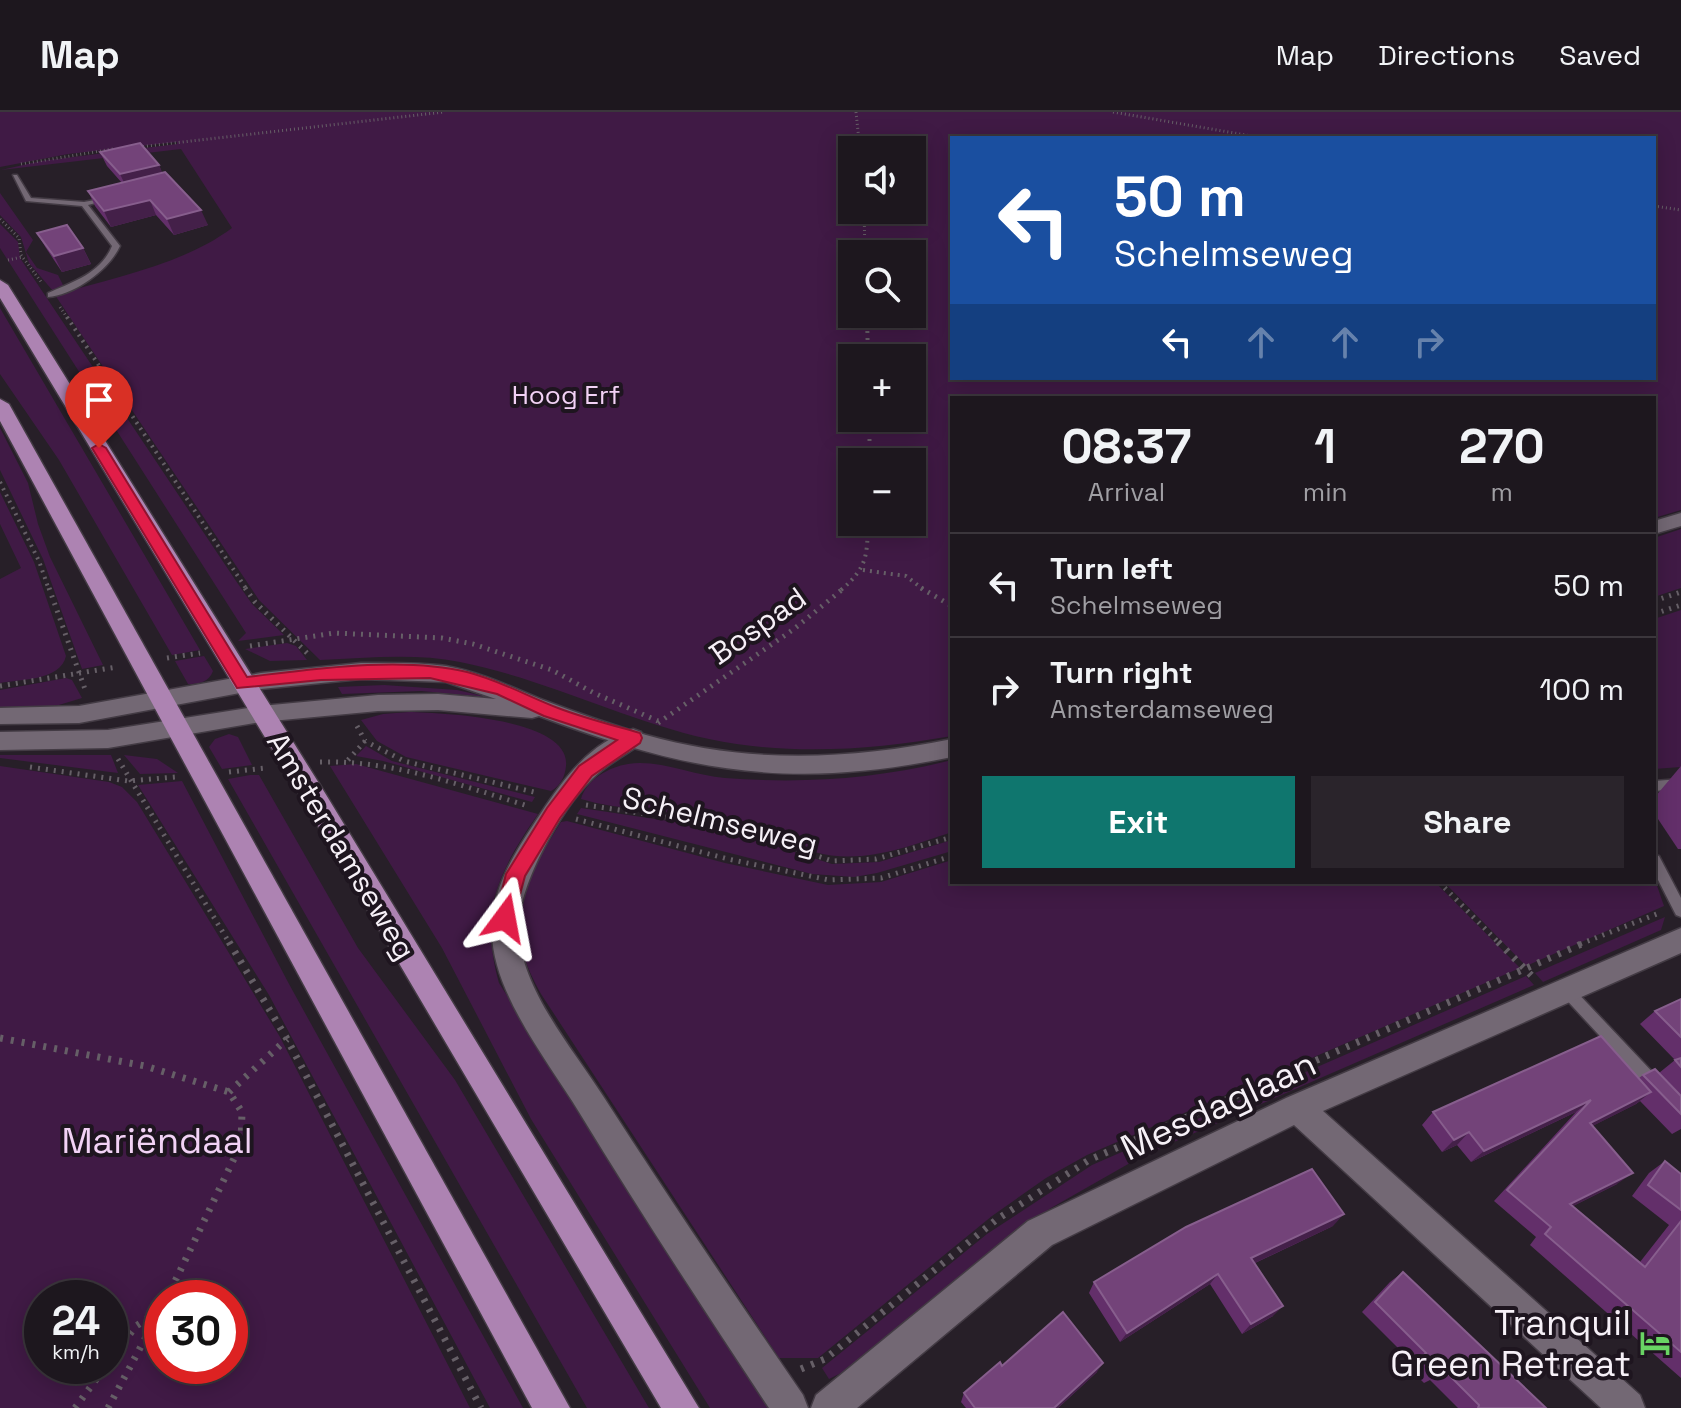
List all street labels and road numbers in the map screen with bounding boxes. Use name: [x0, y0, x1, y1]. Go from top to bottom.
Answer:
street label: Bospad: [702, 578, 814, 673]
street label: Amsterdamseweg: [258, 725, 425, 967]
street label: Schelmseweg: [619, 777, 822, 864]
street label: Mesdaglaan: [1113, 1041, 1323, 1171]

